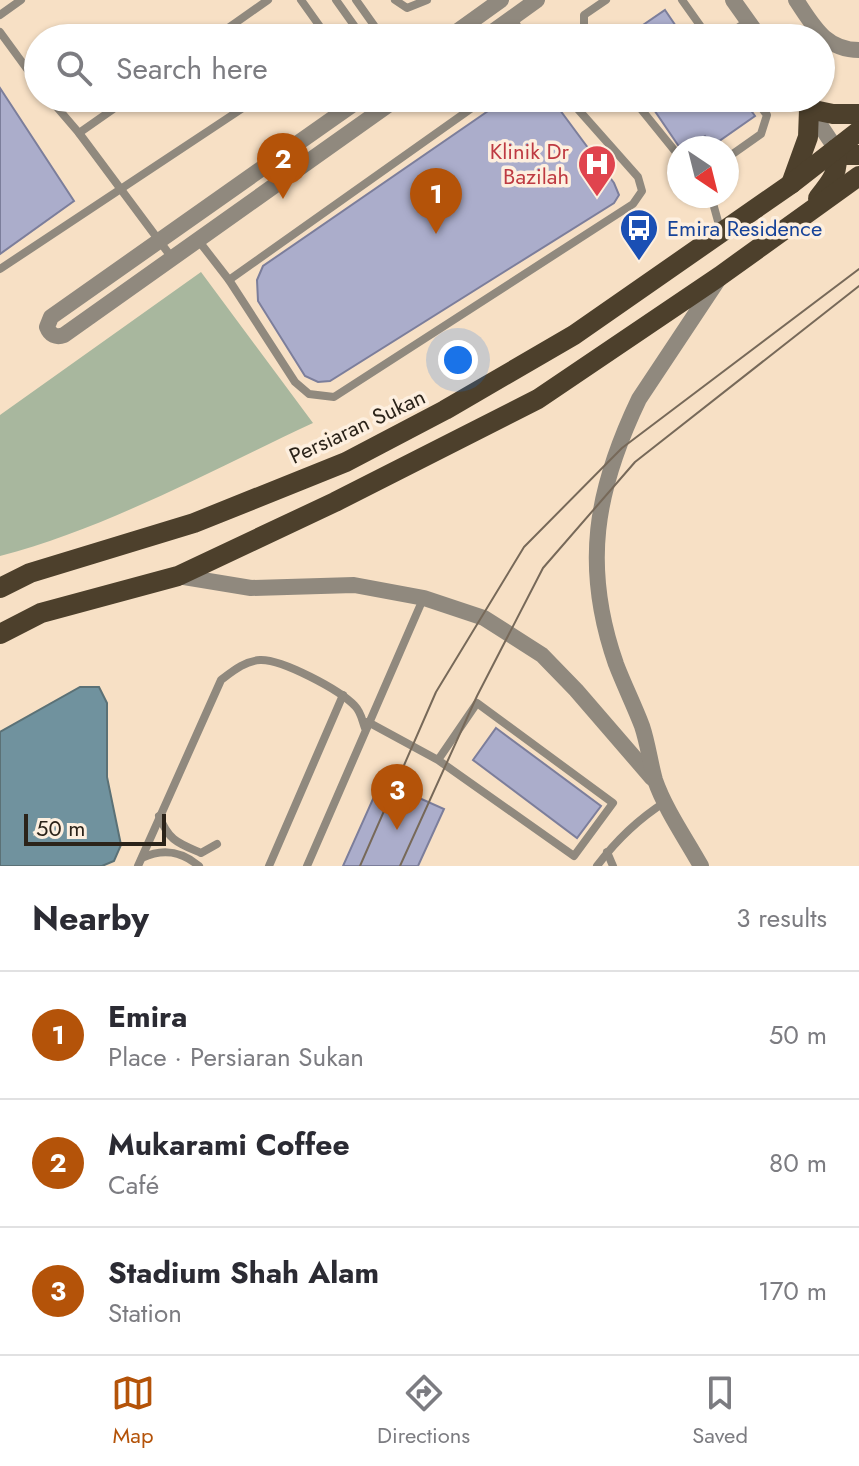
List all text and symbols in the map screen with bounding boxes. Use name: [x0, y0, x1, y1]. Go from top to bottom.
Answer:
search box: [24, 24, 835, 112]
icon: search: [52, 46, 96, 90]
text: Search here: [116, 47, 268, 90]
pin: 2: [257, 133, 309, 199]
place label: Klinik Dr Bazilah: [490, 135, 569, 192]
north arrow: [667, 136, 739, 208]
hospital icon: Klinik Dr Bazilah: [576, 143, 618, 198]
pin: 1: [410, 168, 462, 234]
bus stop icon: Emira Residence: [618, 207, 660, 262]
place label: Emira Residence: [667, 212, 822, 244]
your location: [438, 340, 478, 380]
street label: Persiaran Sukan: [284, 380, 430, 472]
pin: 3: [371, 764, 423, 830]
scale bar: [24, 810, 166, 846]
text: 50 m: [36, 812, 85, 844]
text: Nearby: [32, 894, 149, 943]
text: 3 results: [736, 899, 827, 937]
text: Emira: [108, 995, 187, 1038]
text: 1: [51, 1016, 65, 1054]
text: 50 m: [769, 1016, 827, 1054]
text: Place · Persiaran Sukan: [108, 1038, 364, 1076]
text: Mukarami Coffee: [108, 1123, 350, 1166]
text: 2: [49, 1144, 67, 1182]
text: 80 m: [769, 1144, 827, 1182]
text: Café: [108, 1166, 159, 1204]
text: Stadium Shah Alam: [108, 1251, 379, 1294]
text: 3: [50, 1272, 66, 1310]
text: 170 m: [758, 1272, 827, 1310]
text: Station: [108, 1294, 182, 1332]
tab: Map: [111, 1371, 155, 1451]
tab: Directions: [377, 1371, 470, 1451]
tab: Saved: [692, 1371, 748, 1451]

